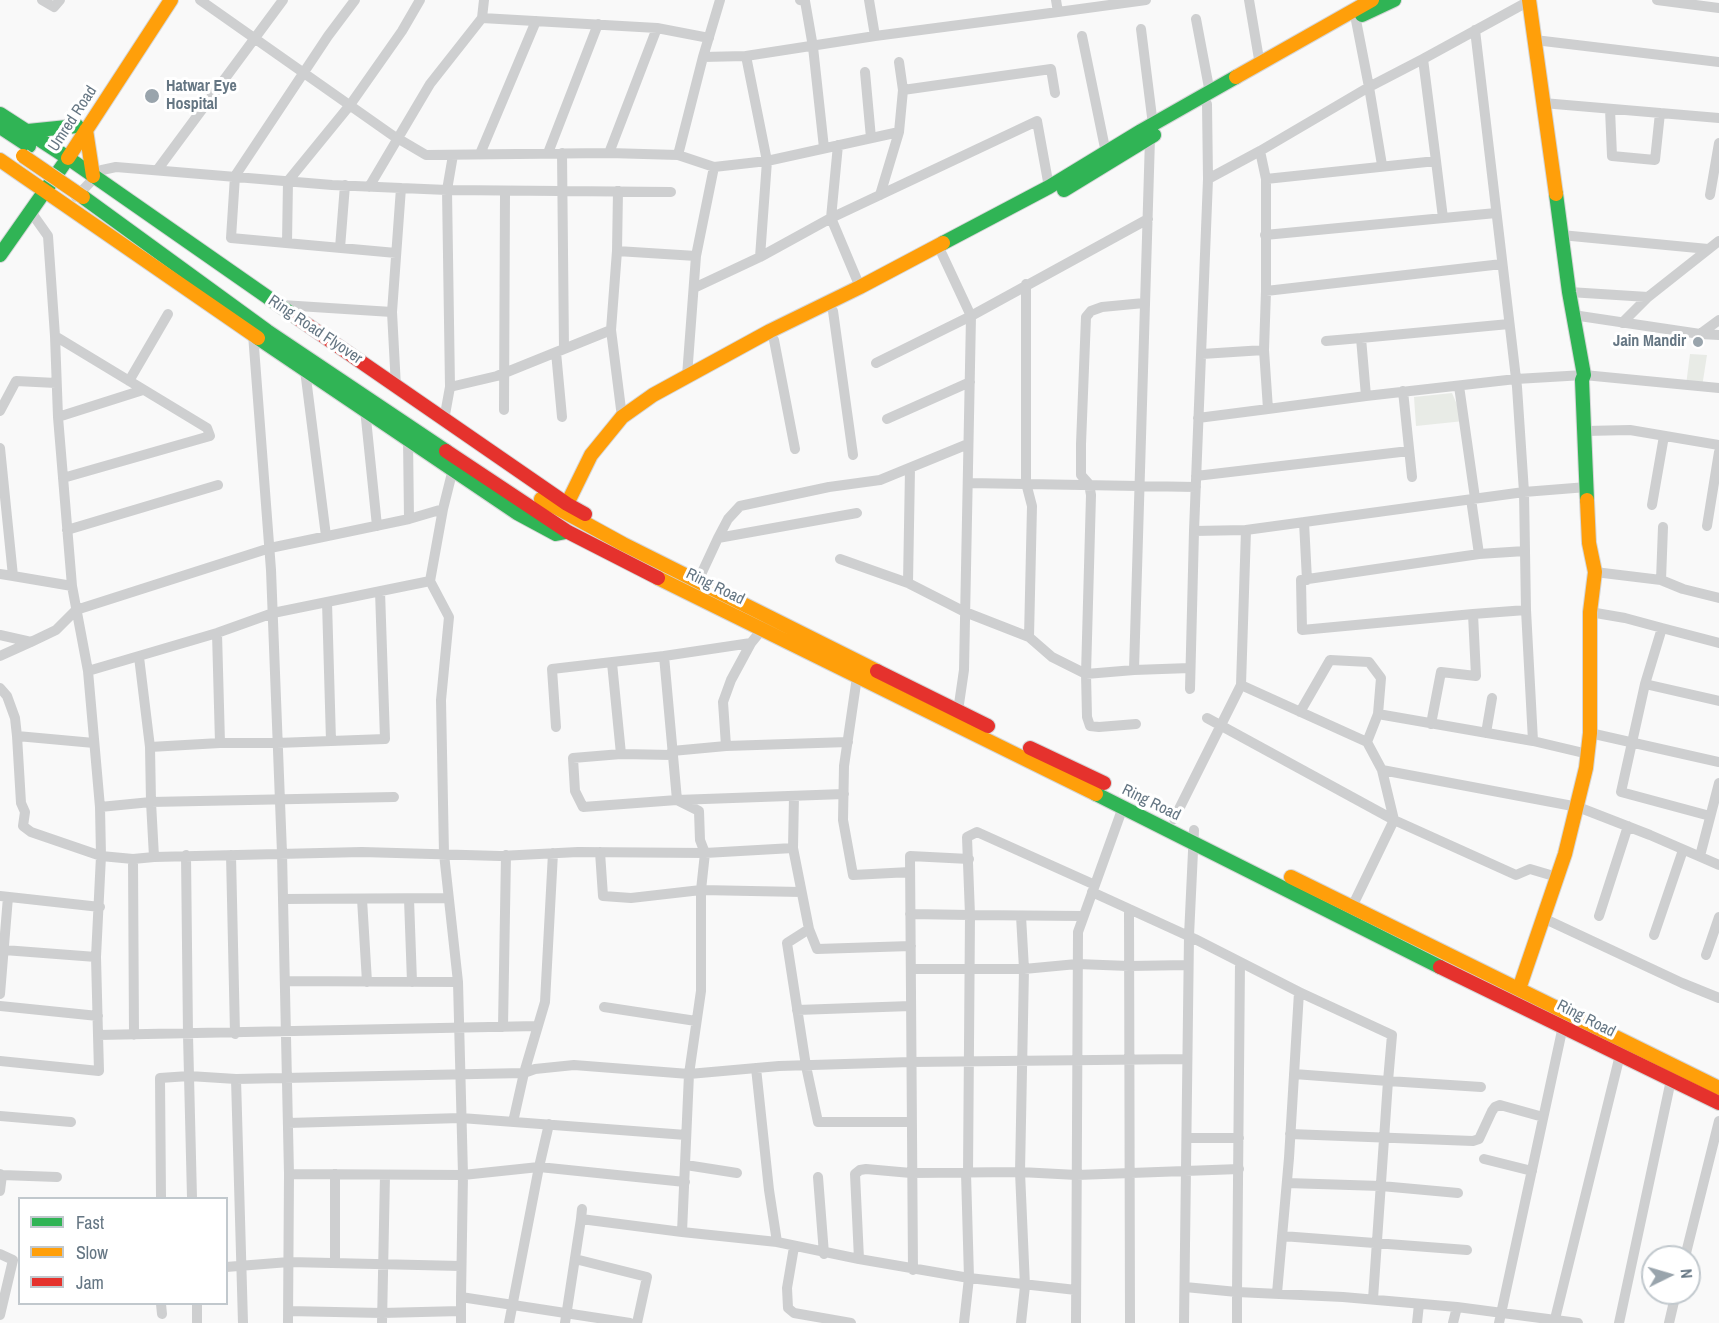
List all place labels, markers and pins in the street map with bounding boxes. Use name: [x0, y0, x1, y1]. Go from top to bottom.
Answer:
place label: Hatwar Eye Hospital: [166, 77, 237, 115]
marker: Hatwar Eye Hospital: [143, 87, 161, 105]
place label: Jain Mandir: [1613, 332, 1686, 352]
marker: Jain Mandir: [1691, 335, 1705, 349]

